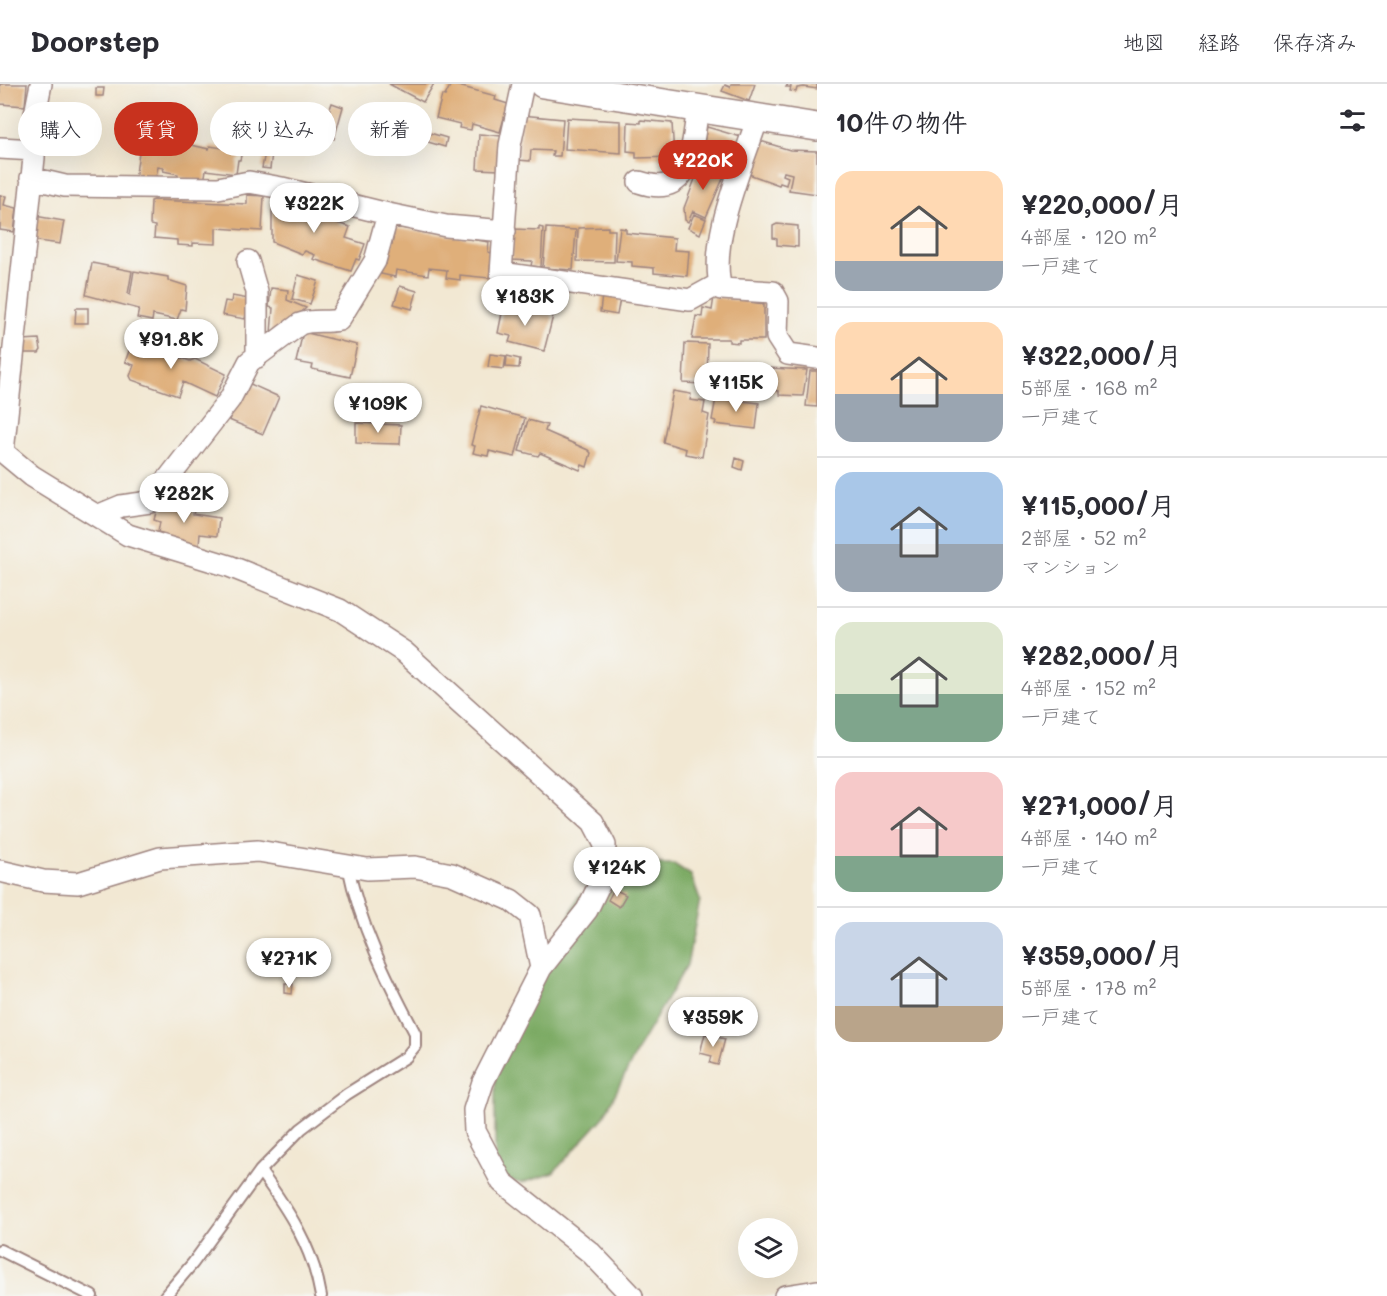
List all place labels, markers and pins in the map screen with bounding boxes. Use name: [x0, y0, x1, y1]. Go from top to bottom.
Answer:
pin: ¥220K: [661, 140, 745, 191]
pin: ¥322K: [272, 183, 356, 234]
pin: ¥183K: [483, 276, 567, 327]
pin: ¥91.8K: [122, 319, 220, 370]
pin: ¥115K: [694, 362, 778, 413]
pin: ¥109K: [336, 383, 420, 434]
pin: ¥282K: [142, 473, 226, 524]
pin: ¥124K: [575, 847, 659, 898]
pin: ¥271K: [247, 938, 331, 989]
pin: ¥359K: [671, 997, 755, 1048]

